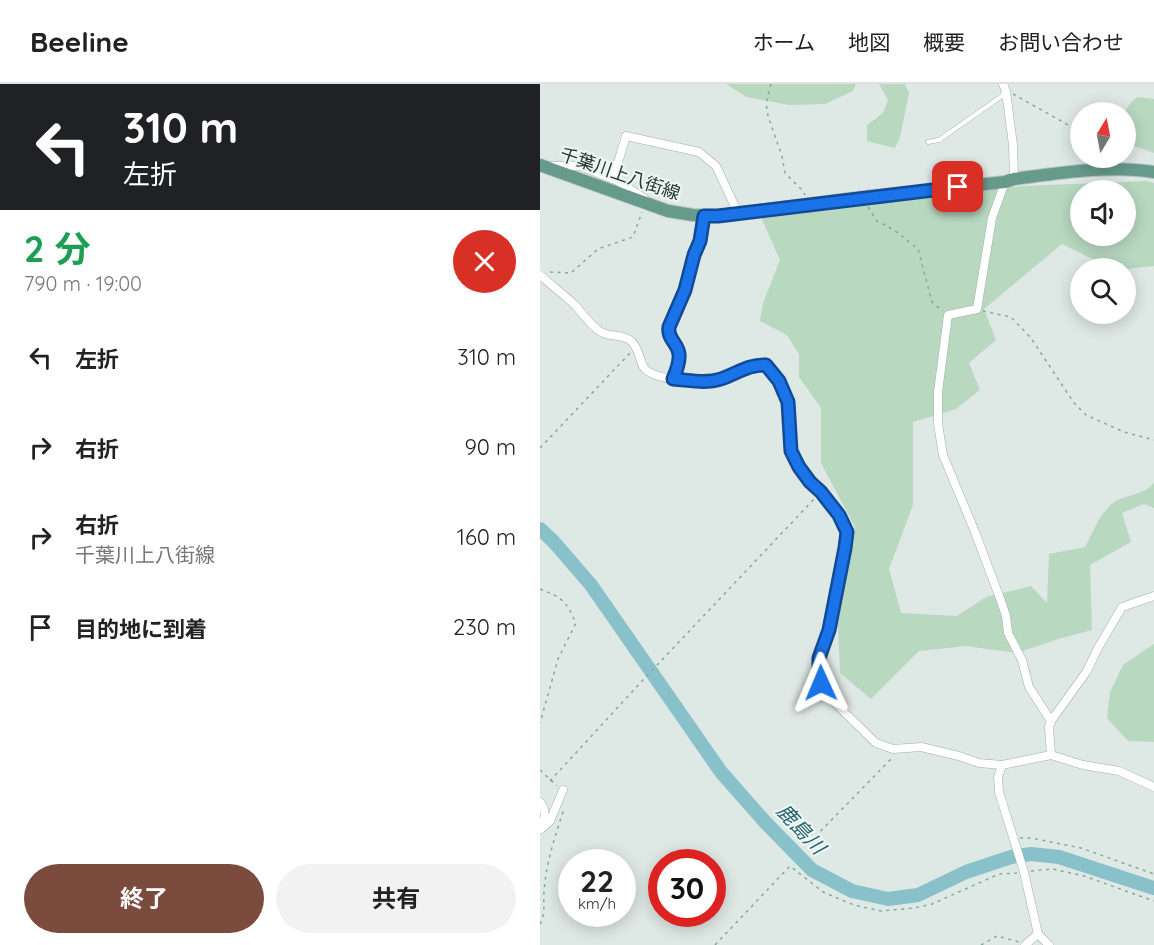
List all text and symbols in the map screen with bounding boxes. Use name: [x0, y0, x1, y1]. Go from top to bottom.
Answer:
text: Beeline: [30, 24, 129, 59]
text: ホーム: [753, 29, 815, 55]
text: 地図: [848, 29, 890, 55]
text: 概要: [923, 29, 965, 55]
text: お問い合わせ: [998, 29, 1124, 55]
text: 310 m: [123, 101, 238, 154]
north arrow: [1070, 102, 1136, 168]
map controls: [1070, 102, 1136, 324]
icon: left: [24, 108, 102, 186]
street label: 千葉川上八街線: [557, 142, 683, 205]
text: 左折: [123, 157, 177, 191]
pin: [932, 161, 983, 212]
icon: arrive: [941, 170, 974, 203]
button: sound: [1070, 180, 1136, 246]
text: 2 分: [24, 226, 91, 271]
button: close: [453, 230, 516, 293]
button: search: [1070, 258, 1136, 324]
text: 790 m · 19:00: [24, 271, 142, 296]
icon: left: [24, 341, 57, 374]
text: 310 m: [457, 343, 516, 371]
text: 左折: [75, 345, 119, 373]
icon: right: [24, 431, 57, 464]
text: 90 m: [465, 433, 516, 461]
text: 右折: [75, 435, 119, 463]
text: 右折: [75, 511, 119, 539]
icon: right: [24, 521, 57, 554]
text: 160 m: [457, 523, 516, 551]
text: 千葉川上八街線: [75, 542, 215, 567]
icon: arrive: [24, 611, 57, 644]
text: 230 m: [453, 613, 516, 641]
text: 目的地に到着: [75, 615, 207, 643]
position arrow: [789, 651, 853, 715]
water label: 鹿島川: [772, 798, 832, 861]
speed limit sign: 30: [648, 849, 726, 927]
text: 22: [580, 862, 614, 900]
button: 終了: [24, 864, 264, 933]
button: 共有: [276, 864, 516, 933]
text: km/h: [578, 894, 616, 913]

